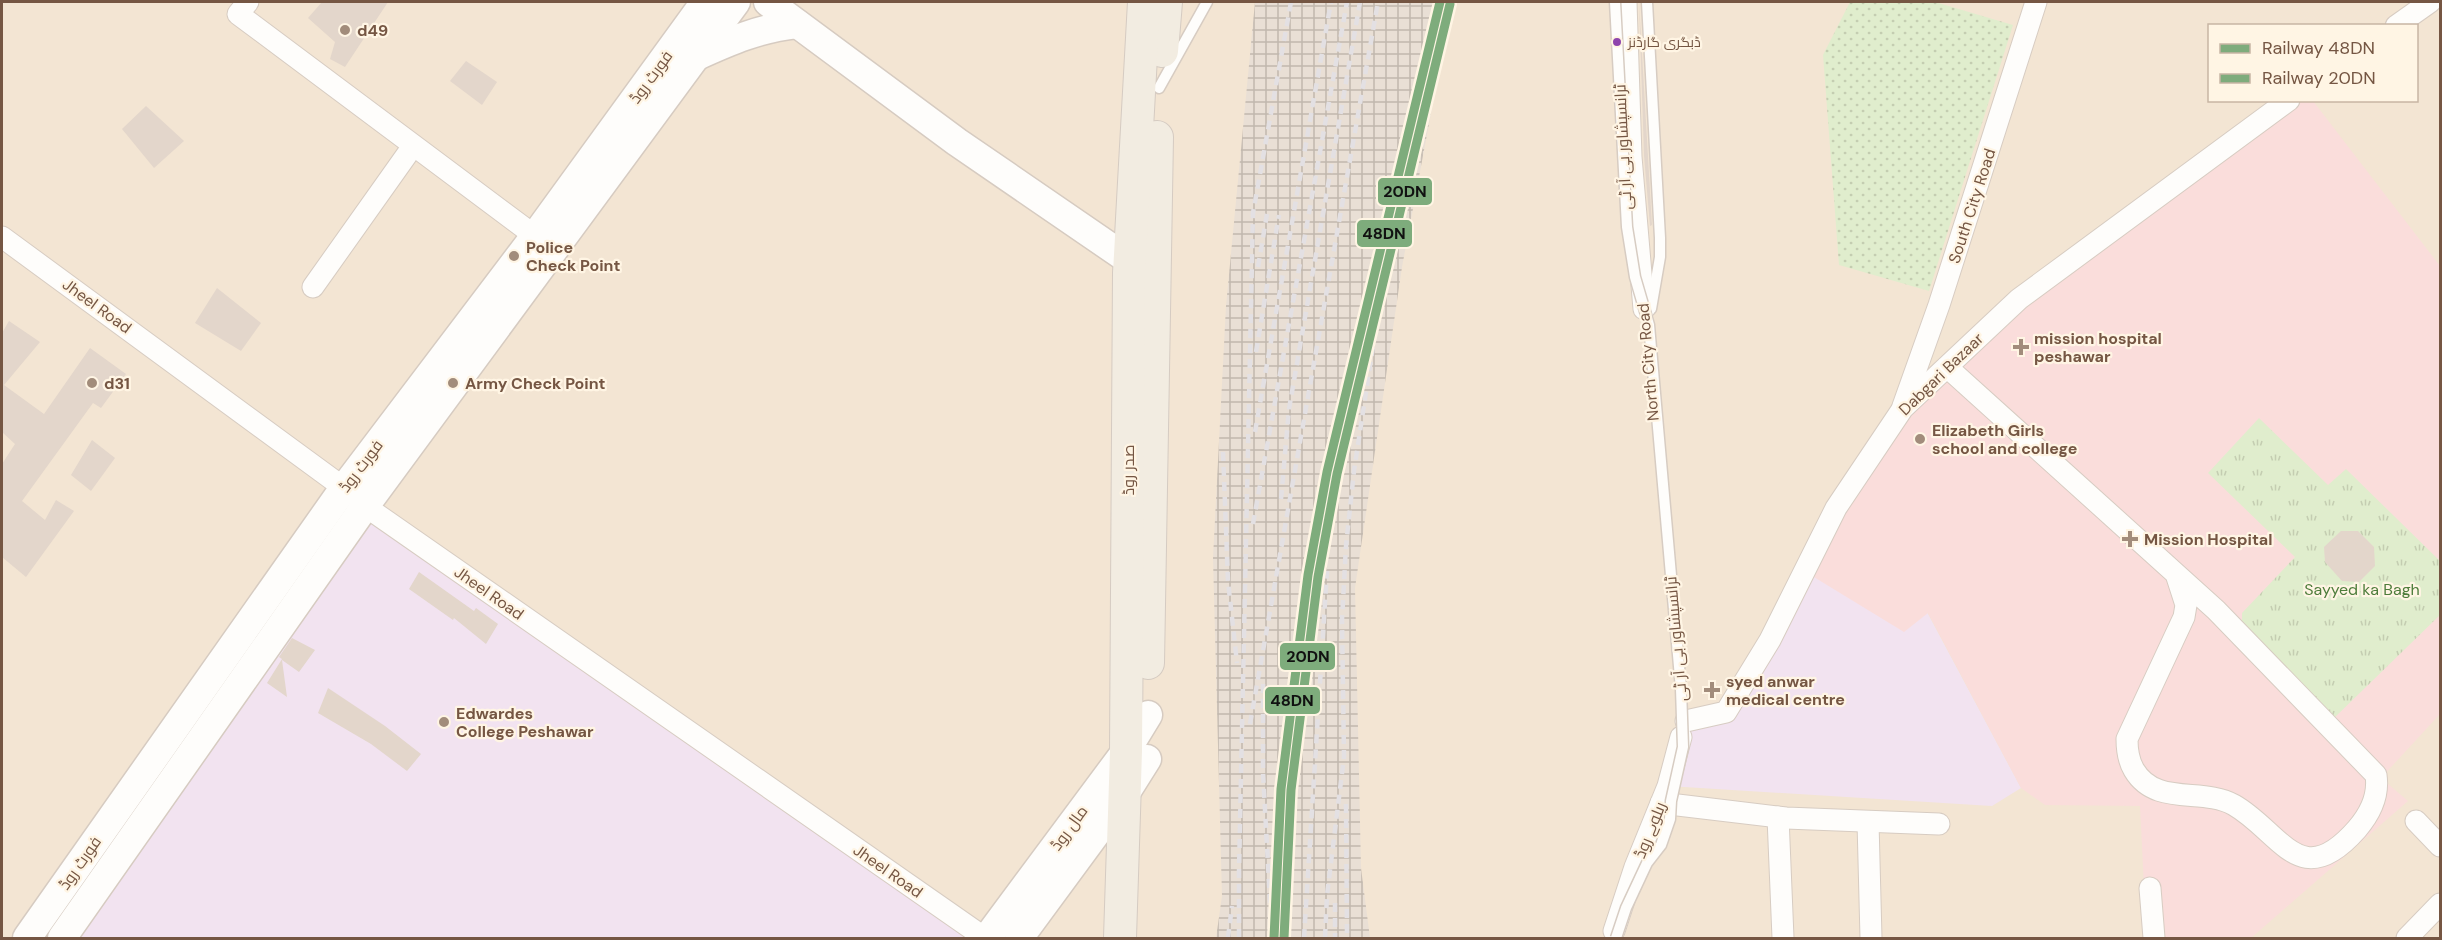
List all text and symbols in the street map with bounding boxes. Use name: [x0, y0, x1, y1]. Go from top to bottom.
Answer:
place label: d49: [357, 20, 388, 41]
marker: d49: [338, 23, 352, 37]
legend: [2208, 24, 2418, 102]
place label: ڈبگری گارڈنز: [1627, 33, 1701, 51]
marker: ڈبگری گارڈنز: [1611, 36, 1623, 48]
text: Railway 48DN: [2262, 36, 2375, 60]
street label: فورٹ روڈ: [625, 46, 677, 108]
text: Railway 20DN: [2262, 66, 2376, 90]
street label: ٹرانسپشاور بی آر ٹی: [1609, 83, 1637, 210]
street label: South City Road: [1944, 146, 2000, 266]
line badge: 20DN: [1377, 177, 1433, 206]
text: 20DN: [1383, 181, 1427, 202]
line badge: 48DN: [1356, 219, 1413, 248]
text: 48DN: [1362, 223, 1406, 244]
place label: Police Check Point: [526, 237, 620, 276]
marker: Police Check Point: [507, 249, 521, 263]
street label: Jheel Road: [58, 274, 136, 338]
street label: North City Road: [1632, 302, 1664, 422]
street label: Dabgari Bazaar: [1894, 328, 1988, 420]
place label: mission hospital peshawar: [2034, 328, 2162, 367]
marker: mission hospital peshawar: [2012, 338, 2030, 356]
place label: d31: [104, 373, 130, 394]
place label: Army Check Point: [465, 373, 606, 394]
marker: d31: [85, 376, 99, 390]
marker: Army Check Point: [446, 376, 460, 390]
place label: Elizabeth Girls school and college: [1932, 420, 2077, 459]
marker: Elizabeth Girls school and college: [1913, 432, 1927, 446]
street label: فورٹ روڈ: [334, 435, 388, 497]
street label: صدر روڈ: [1118, 445, 1139, 495]
place label: Mission Hospital: [2144, 529, 2273, 550]
marker: Mission Hospital: [2121, 530, 2139, 548]
street label: Jheel Road: [450, 561, 528, 625]
street label: ٹرانسپشاور بی آر ٹی: [1660, 575, 1692, 702]
park label: Sayyed ka Bagh: [2304, 579, 2420, 600]
line badge: 20DN: [1279, 642, 1336, 671]
text: 20DN: [1286, 646, 1330, 667]
place label: syed anwar medical centre: [1726, 671, 1845, 710]
marker: syed anwar medical centre: [1703, 681, 1721, 699]
line badge: 48DN: [1264, 686, 1321, 715]
text: 48DN: [1270, 690, 1314, 711]
place label: Edwardes College Peshawar: [456, 703, 594, 742]
marker: Edwardes College Peshawar: [437, 715, 451, 729]
street label: ریلوے روڈ: [1629, 799, 1671, 861]
street label: مال روڈ: [1046, 801, 1092, 855]
street label: فورٹ روڈ: [54, 832, 106, 894]
street label: Jheel Road: [849, 839, 927, 903]

